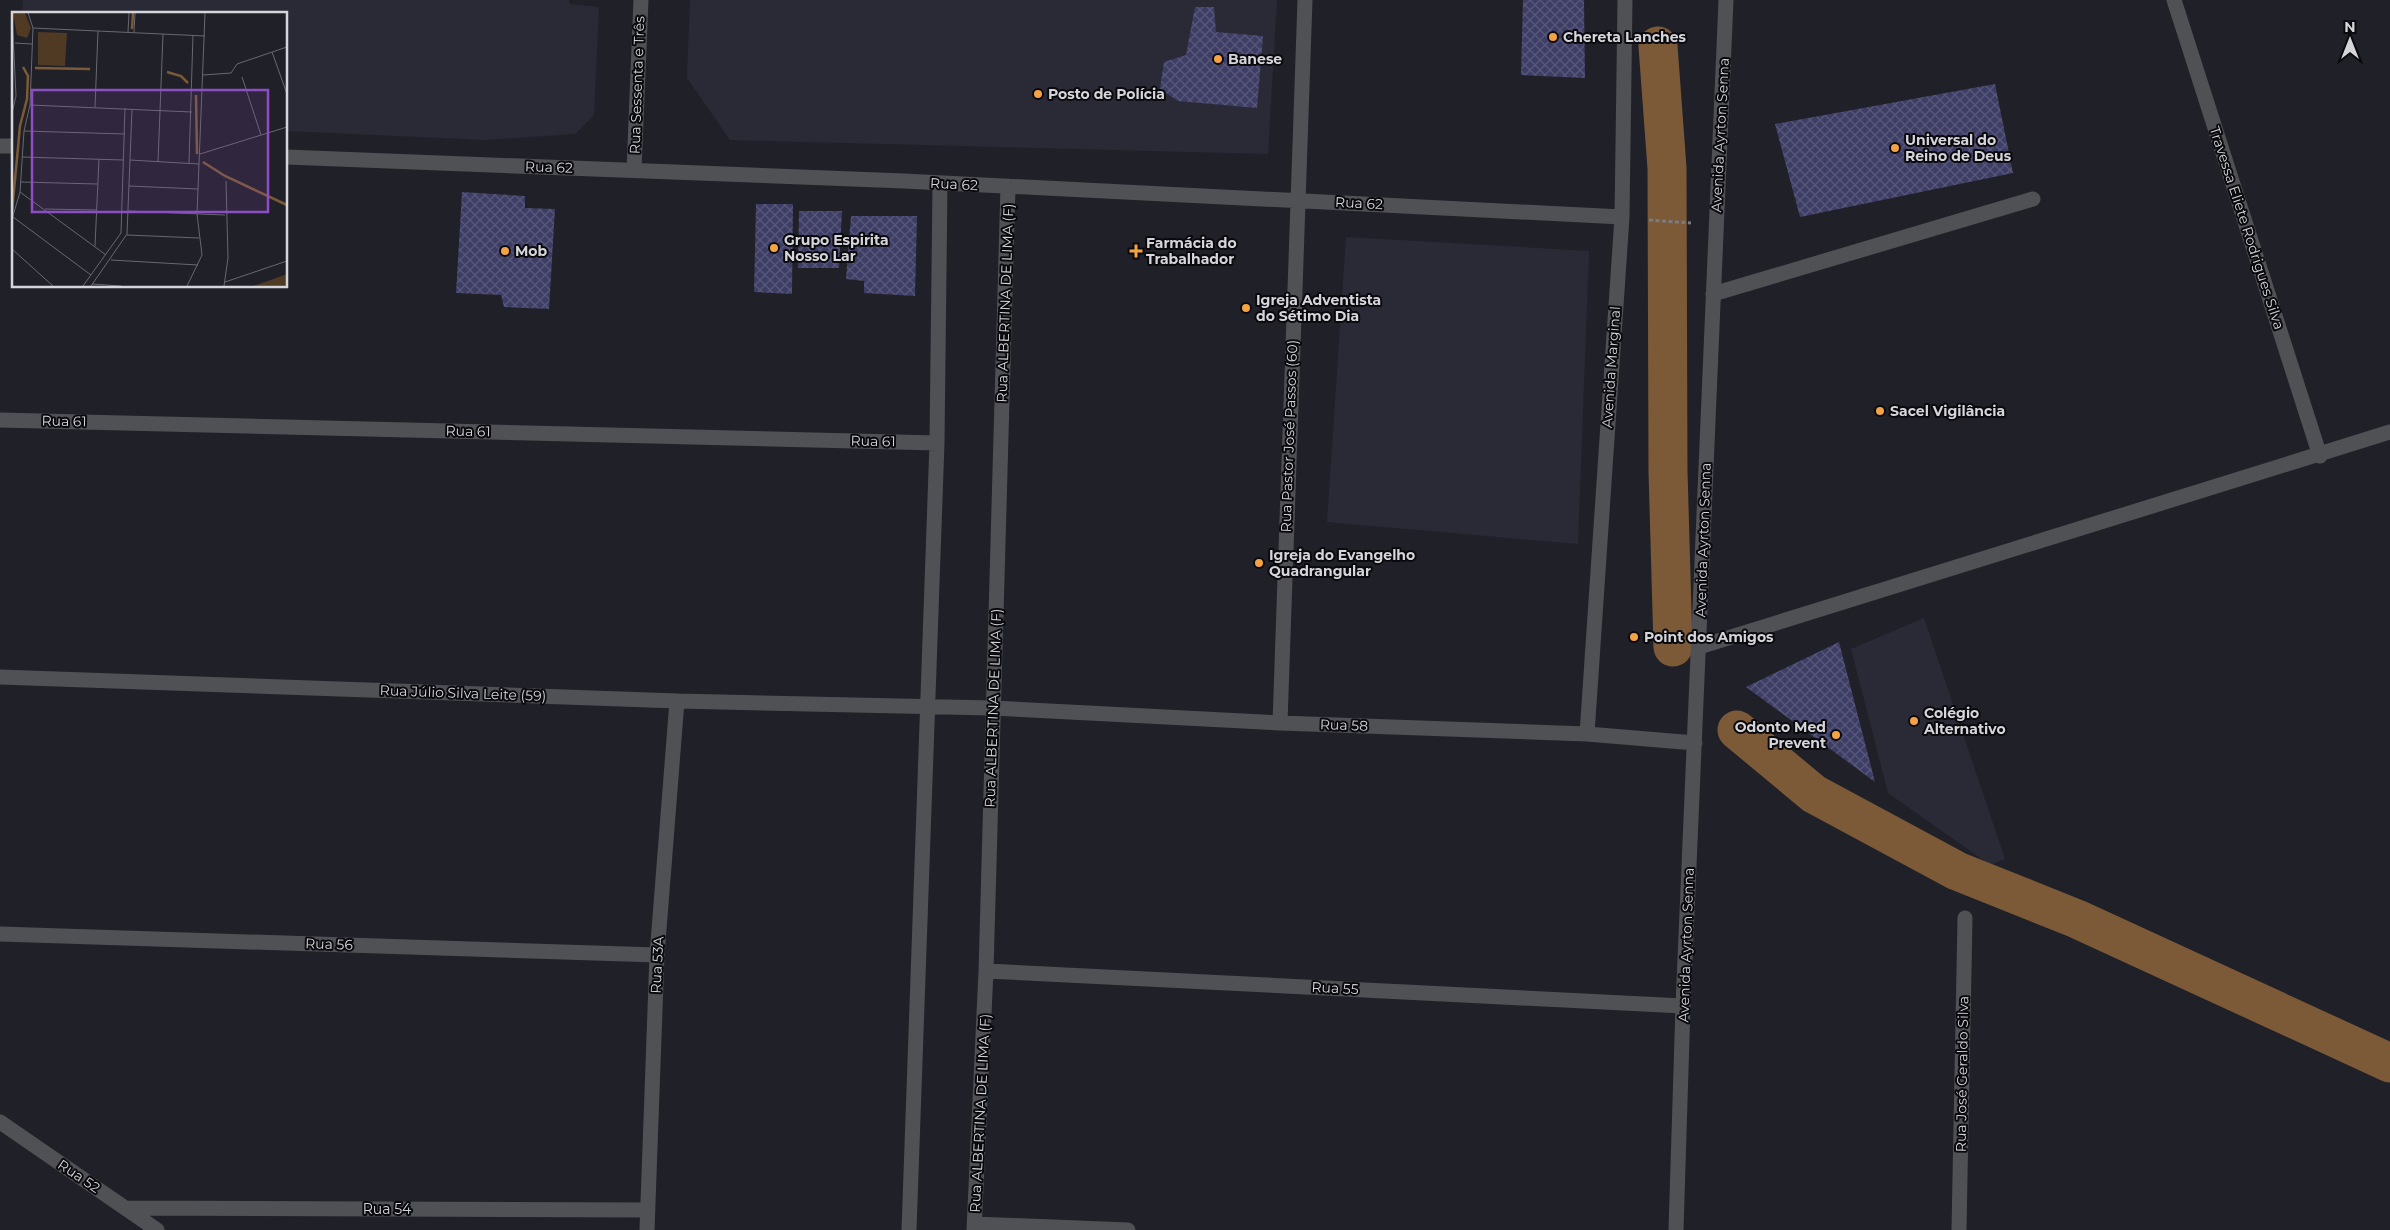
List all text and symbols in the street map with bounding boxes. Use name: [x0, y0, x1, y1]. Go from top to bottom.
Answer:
inset map: [12, 12, 288, 288]
north arrow: [2325, 15, 2375, 65]
street label: Rua Sessenta e Três: [626, 16, 648, 154]
text: N: [2344, 18, 2356, 36]
place label: Chereta Lanches: [1563, 28, 1687, 46]
marker: Chereta Lanches: [1547, 31, 1559, 43]
place label: Banese: [1228, 50, 1282, 68]
marker: Banese: [1212, 53, 1224, 65]
street label: Avenida Ayrton Senna: [1707, 57, 1733, 213]
place label: Posto de Polícia: [1048, 85, 1165, 103]
marker: Posto de Polícia: [1032, 88, 1044, 100]
street label: Travessa Eliete Rodrigues Silva: [2206, 124, 2288, 332]
place label: Universal do Reino de Deus: [1905, 131, 2012, 165]
marker: Universal do Reino de Deus: [1889, 142, 1901, 154]
street label: Rua 62: [525, 157, 573, 177]
street label: Rua 62: [930, 174, 978, 194]
street label: Rua 62: [1335, 193, 1383, 213]
street label: Rua ALBERTINA DE LIMA (F): [993, 203, 1017, 403]
place label: Grupo Espirita Nosso Lar: [784, 231, 889, 265]
place label: Farmácia do Trabalhador: [1146, 234, 1237, 268]
place label: Mob: [515, 242, 548, 260]
marker: Grupo Espirita Nosso Lar: [768, 242, 780, 254]
marker: Mob: [499, 245, 511, 257]
marker: Farmácia do Trabalhador: [1130, 245, 1142, 257]
place label: Igreja Adventista do Sétimo Dia: [1256, 291, 1381, 325]
marker: Igreja Adventista do Sétimo Dia: [1240, 302, 1252, 314]
street label: Avenida Marginal: [1598, 305, 1624, 429]
street label: Rua Pastor José Passos (60): [1277, 339, 1301, 533]
place label: Sacel Vigilância: [1890, 402, 2005, 420]
marker: Sacel Vigilância: [1874, 405, 1886, 417]
street label: Rua 61: [41, 412, 87, 430]
street label: Rua 61: [445, 422, 491, 440]
street label: Rua 61: [850, 432, 896, 450]
street label: Avenida Ayrton Senna: [1691, 462, 1715, 618]
place label: Igreja do Evangelho Quadrangular: [1269, 546, 1415, 580]
marker: Igreja do Evangelho Quadrangular: [1253, 557, 1265, 569]
street label: Rua ALBERTINA DE LIMA (F): [981, 608, 1005, 808]
place label: Point dos Amigos: [1644, 628, 1774, 646]
marker: Point dos Amigos: [1628, 631, 1640, 643]
street label: Rua Júlio Silva Leite (59): [379, 681, 547, 705]
place label: Colégio Alternativo: [1923, 704, 2006, 738]
street label: Rua 58: [1320, 715, 1369, 735]
marker: Colégio Alternativo: [1908, 715, 1920, 727]
place label: Odonto Med Prevent: [1735, 718, 1826, 752]
marker: Odonto Med Prevent: [1830, 729, 1842, 741]
street label: Avenida Ayrton Senna: [1674, 867, 1698, 1023]
street label: Rua 56: [305, 934, 354, 954]
street label: Rua 53A: [647, 935, 668, 994]
street label: Rua 55: [1311, 978, 1359, 998]
street label: Rua José Geraldo Silva: [1952, 996, 1972, 1152]
street label: Rua ALBERTINA DE LIMA (F): [966, 1013, 994, 1213]
street label: Rua 52: [54, 1155, 104, 1197]
street label: Rua 54: [363, 1200, 412, 1218]

